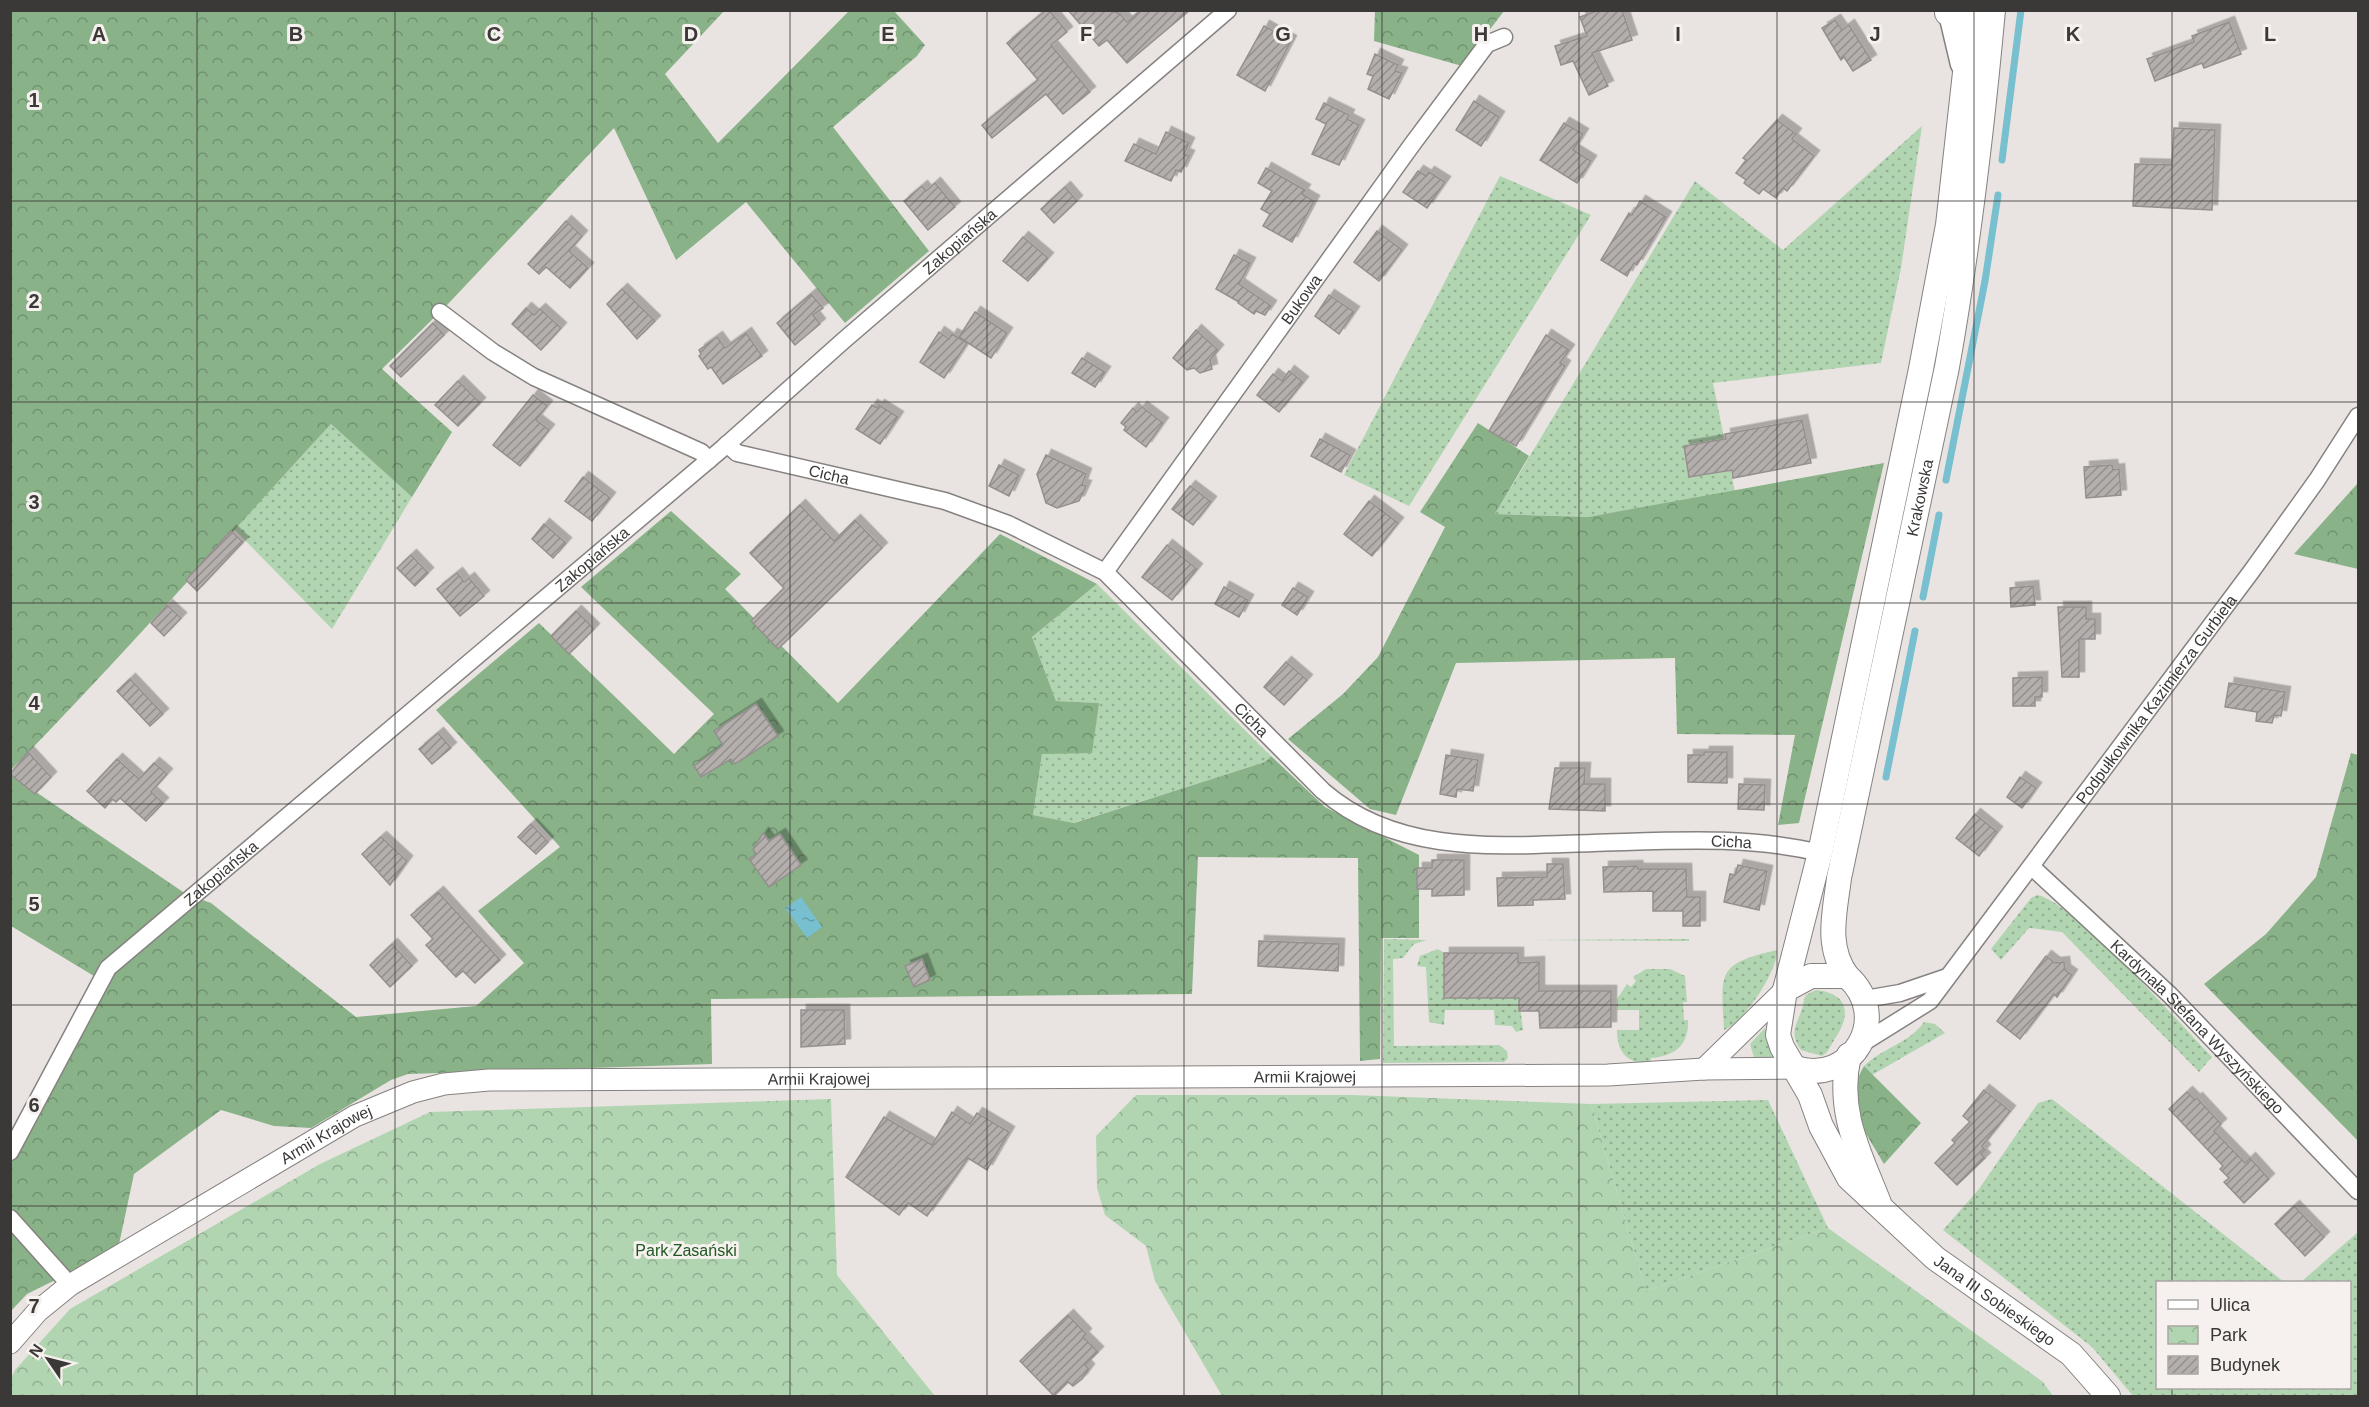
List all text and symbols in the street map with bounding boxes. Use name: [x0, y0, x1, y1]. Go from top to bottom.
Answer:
text: A: [92, 23, 106, 45]
text: B: [289, 23, 303, 45]
text: C: [487, 23, 501, 45]
text: D: [684, 23, 698, 45]
text: E: [881, 23, 895, 45]
text: F: [1080, 23, 1092, 45]
text: G: [1275, 23, 1291, 45]
text: H: [1474, 23, 1488, 45]
text: I: [1675, 23, 1681, 45]
text: J: [1869, 23, 1881, 45]
text: K: [2066, 23, 2081, 45]
text: L: [2264, 23, 2276, 45]
text: 1: [28, 89, 40, 111]
street label: Zakopiańska: [920, 205, 1000, 277]
street label: Bukowa: [1278, 271, 1325, 327]
text: 2: [28, 290, 40, 312]
street label: Krakowska: [1903, 458, 1936, 538]
street label: Cicha: [807, 462, 851, 488]
text: 3: [28, 491, 40, 513]
street label: Zakopiańska: [552, 523, 632, 595]
street label: Podpułkownika Kazimierza Gurbiela: [2073, 592, 2240, 807]
text: 4: [28, 692, 40, 714]
street label: Cicha: [1231, 699, 1272, 740]
street label: Cicha: [1711, 833, 1753, 851]
street label: Zakopiańska: [181, 837, 261, 909]
text: 5: [28, 893, 40, 915]
street label: Kardynała Stefana Wyszyńskiego: [2107, 936, 2287, 1117]
street label: Armii Krajowej: [1254, 1068, 1356, 1086]
street label: Armii Krajowej: [768, 1070, 870, 1088]
text: 6: [28, 1094, 40, 1116]
street label: Armii Krajowej: [278, 1102, 374, 1167]
park label: Park Zasański: [635, 1242, 737, 1259]
street label: Jana III Sobieskiego: [1931, 1252, 2058, 1349]
legend: [2156, 1281, 2351, 1389]
text: 7: [28, 1295, 40, 1317]
text: Ulica: [2210, 1295, 2251, 1315]
text: Park: [2210, 1325, 2248, 1345]
north arrow: [18, 1329, 78, 1389]
text: N: [26, 1341, 46, 1360]
text: Budynek: [2210, 1355, 2281, 1375]

